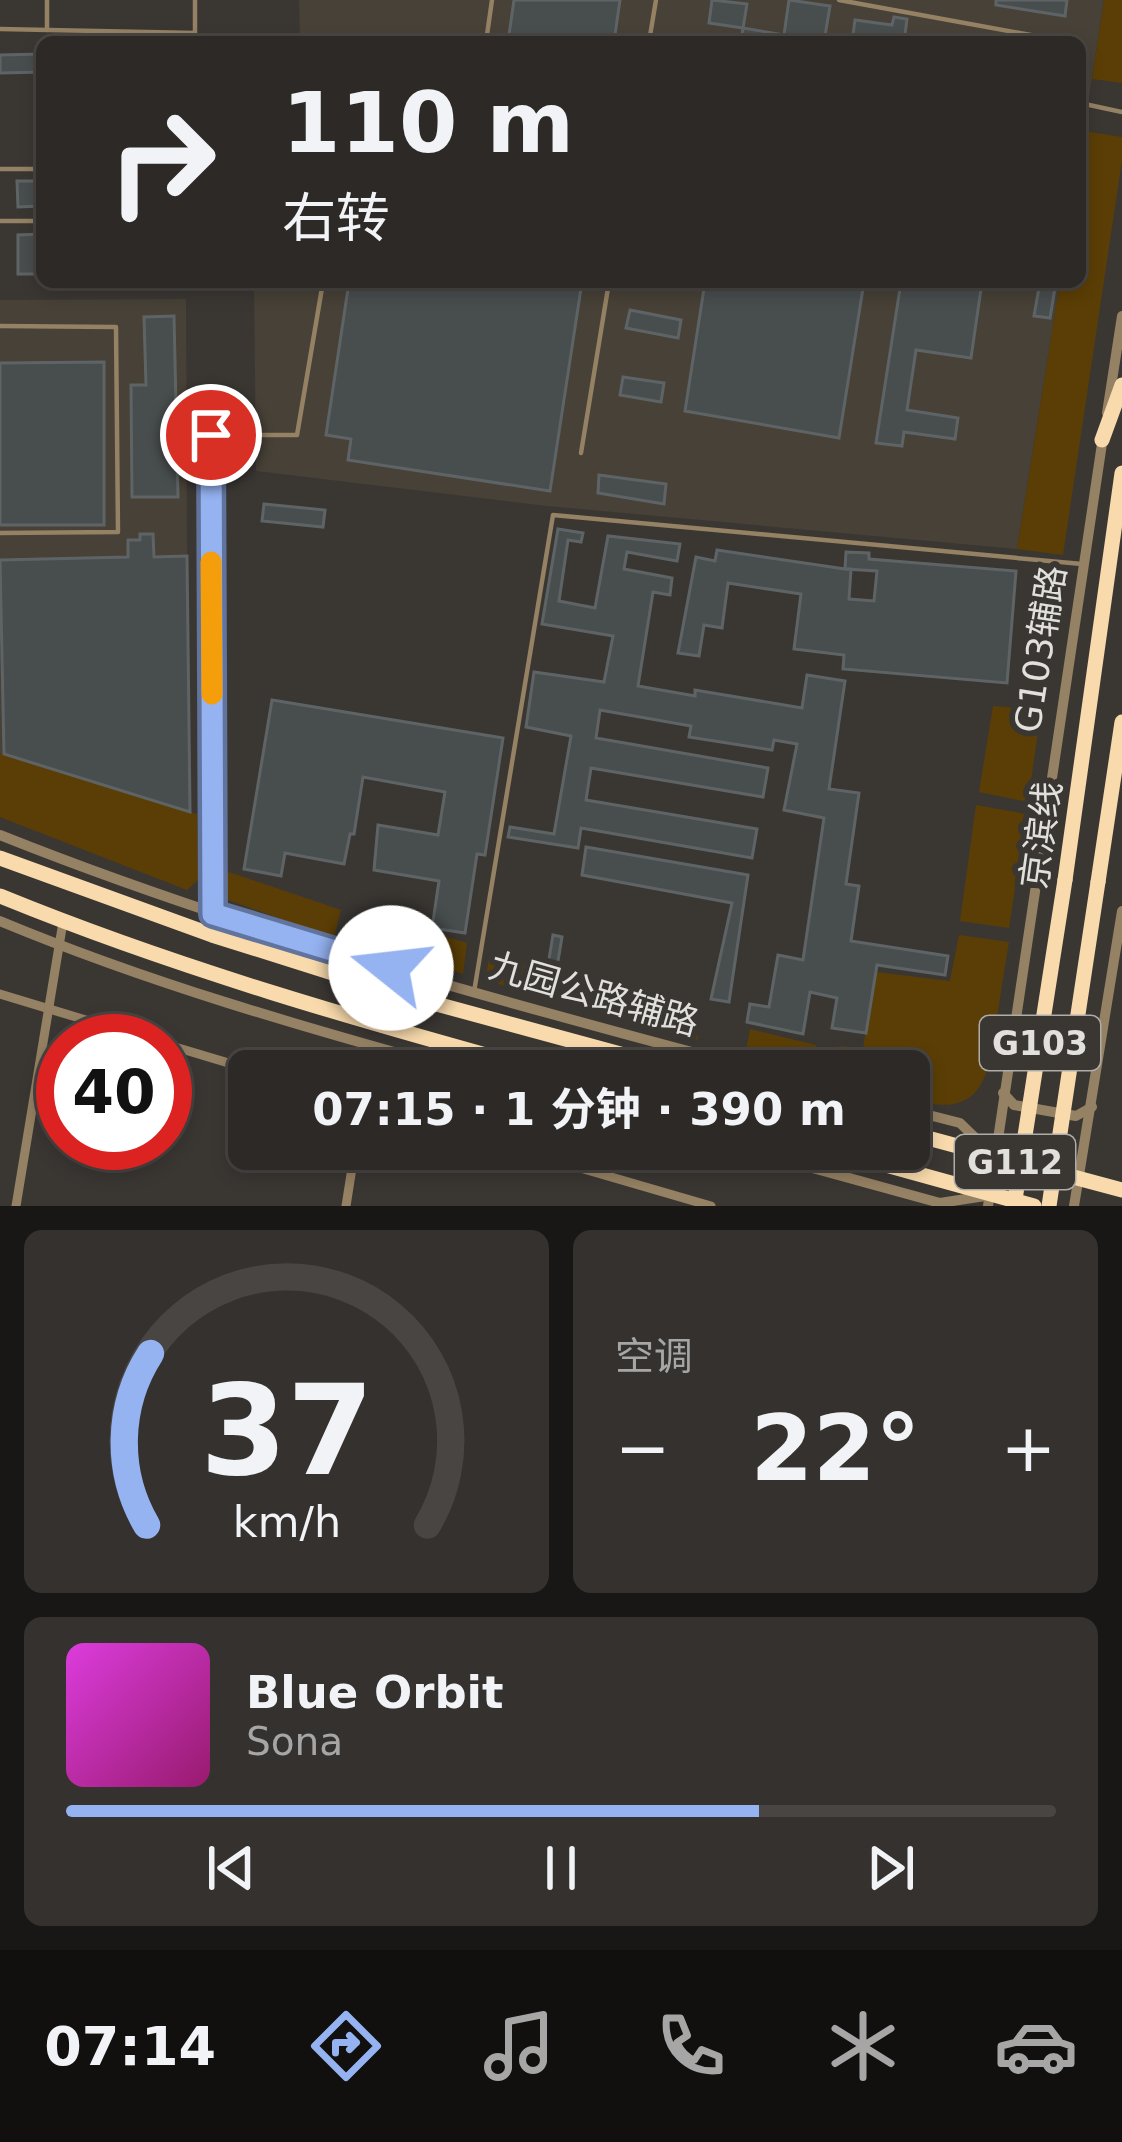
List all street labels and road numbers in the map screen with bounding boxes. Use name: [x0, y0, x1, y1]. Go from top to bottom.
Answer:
street label: G103辅路: [1007, 563, 1073, 735]
street label: 京滨线: [1013, 779, 1069, 891]
street label: 九园公路辅路: [485, 945, 703, 1043]
road number: G103: [980, 1016, 1100, 1070]
road number: G112: [955, 1135, 1075, 1189]

